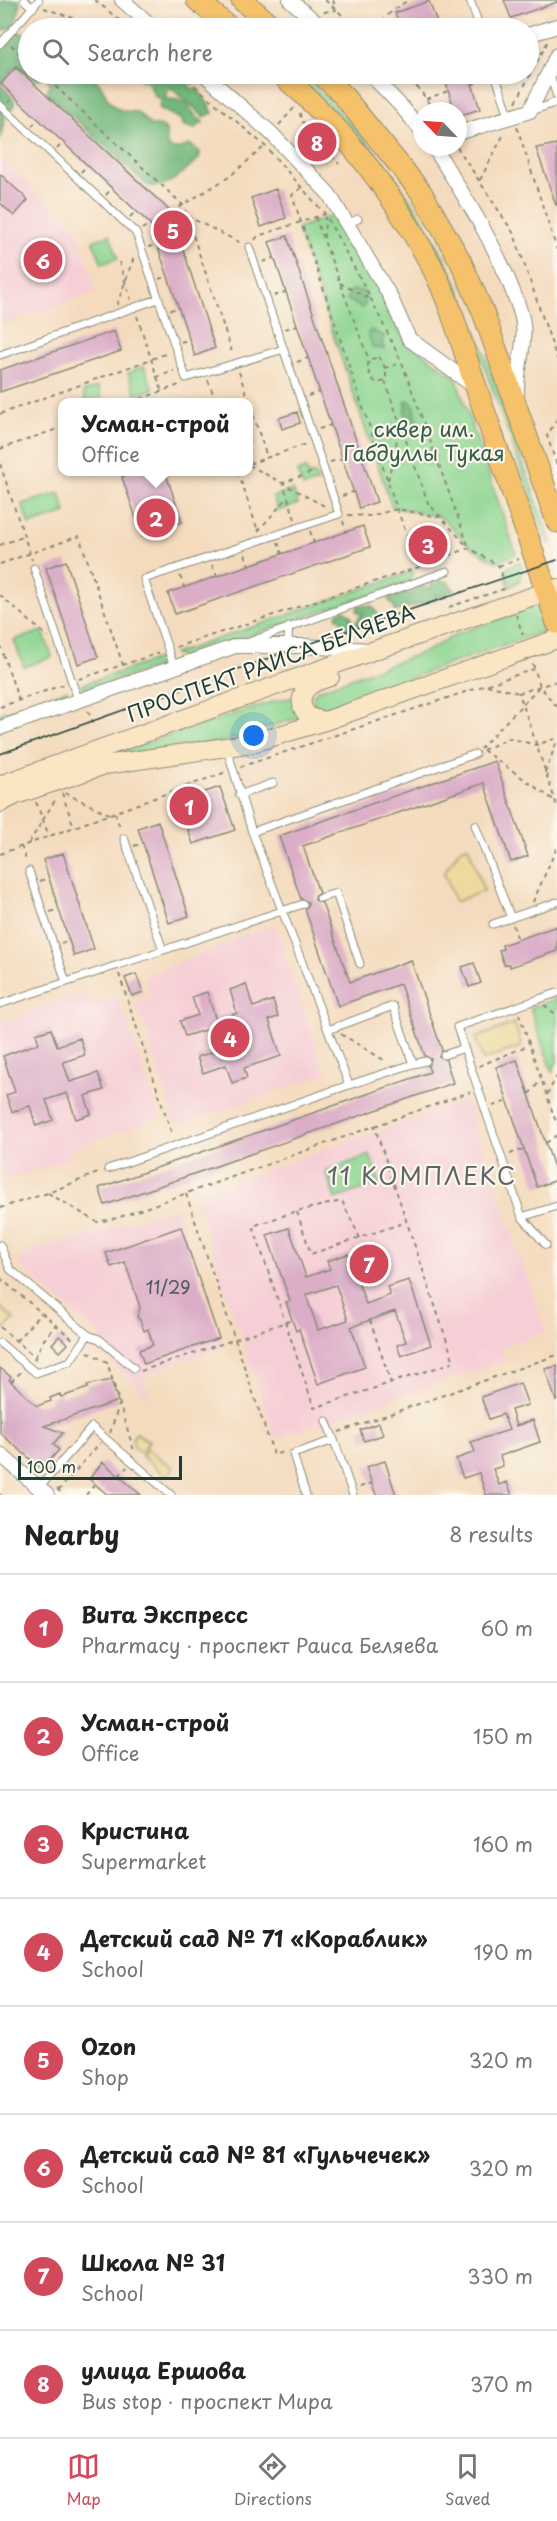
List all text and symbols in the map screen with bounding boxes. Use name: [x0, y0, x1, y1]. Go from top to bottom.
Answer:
search box: [18, 18, 539, 84]
icon: search: [39, 35, 72, 68]
text: Search here: [87, 35, 213, 68]
north arrow: [413, 102, 467, 156]
pin: 8: [298, 120, 336, 164]
pin: 5: [154, 208, 192, 252]
pin: 6: [24, 238, 63, 282]
popup: [58, 398, 253, 476]
text: Усман-строй: [81, 406, 230, 439]
park label: сквер им. Габдуллы Тукая: [343, 412, 505, 468]
text: Office: [81, 439, 140, 469]
pin: 2: [136, 496, 176, 540]
pin: 3: [408, 522, 448, 568]
street label: ПРОСПЕКТ РАИСА БЕЛЯЕВА: [122, 595, 419, 729]
your location: [239, 721, 268, 750]
pin: 1: [170, 784, 208, 828]
pin: 4: [210, 1016, 250, 1060]
district label: 11 КОМПЛЕКС: [327, 1157, 517, 1193]
pin: 7: [350, 1242, 388, 1286]
house number: 11/29: [145, 1273, 191, 1300]
scale bar: [18, 1453, 182, 1480]
text: 100 m: [27, 1454, 76, 1478]
text: Nearby: [24, 1515, 119, 1554]
text: 8 results: [449, 1519, 533, 1549]
text: Вита Экспресс: [81, 1597, 248, 1630]
text: 1: [39, 1613, 48, 1643]
text: 60 m: [481, 1613, 533, 1643]
text: Pharmacy · проспект Раиса Беляева: [81, 1630, 438, 1660]
text: Усман-строй: [81, 1705, 229, 1738]
text: 2: [36, 1721, 51, 1751]
text: 150 m: [473, 1721, 533, 1751]
text: Office: [81, 1738, 139, 1768]
text: Кристина: [81, 1813, 189, 1846]
text: 3: [37, 1829, 50, 1859]
text: 160 m: [473, 1829, 533, 1859]
text: Supermarket: [81, 1846, 207, 1876]
text: Детский сад № 71 «Кораблик»: [81, 1921, 428, 1954]
text: 4: [37, 1937, 50, 1967]
text: 190 m: [474, 1937, 533, 1967]
text: School: [81, 1954, 144, 1984]
text: Ozon: [81, 2029, 136, 2062]
text: 5: [37, 2045, 50, 2075]
text: 320 m: [469, 2045, 533, 2075]
text: Shop: [81, 2062, 129, 2092]
text: Детский сад № 81 «Гульчечек»: [81, 2137, 430, 2170]
text: 6: [36, 2153, 51, 2183]
text: 320 m: [469, 2153, 533, 2183]
text: School: [81, 2170, 144, 2200]
text: Школа № 31: [81, 2245, 225, 2278]
text: 7: [38, 2261, 49, 2291]
text: 330 m: [467, 2261, 533, 2291]
text: School: [81, 2278, 144, 2308]
text: улица Ершова: [81, 2353, 246, 2386]
text: 8: [37, 2369, 50, 2399]
text: 370 m: [470, 2369, 533, 2399]
text: Bus stop · проспект Мира: [81, 2386, 332, 2416]
tab: Map: [67, 2450, 101, 2510]
tab: Directions: [234, 2450, 312, 2510]
tab: Saved: [445, 2450, 490, 2510]

